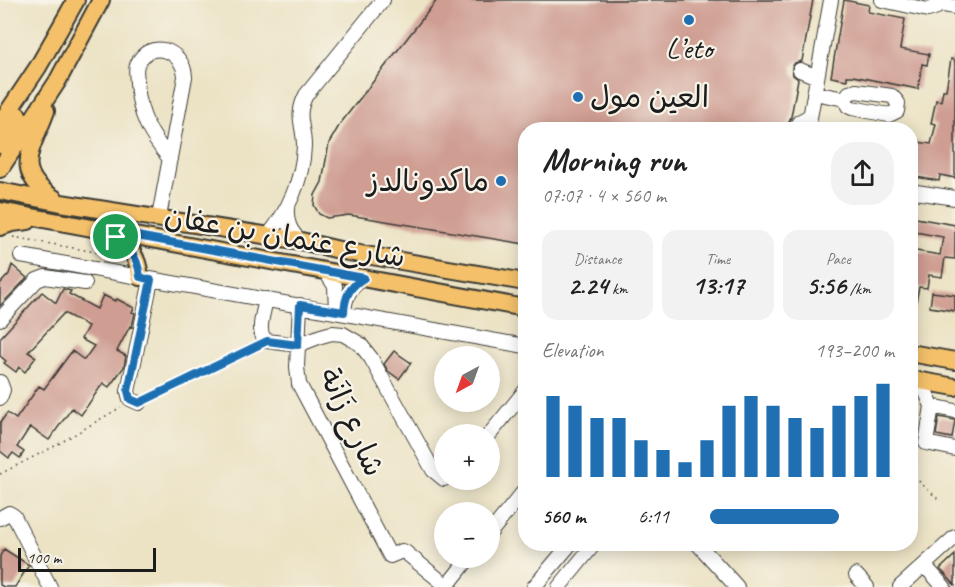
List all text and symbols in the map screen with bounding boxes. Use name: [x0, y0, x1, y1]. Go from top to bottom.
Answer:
marker: L’eto: [682, 13, 696, 27]
place label: L’eto: [666, 29, 716, 67]
place label: العين مول: [590, 78, 709, 116]
marker: العين مول: [571, 90, 585, 104]
text: Morning run: [542, 139, 686, 181]
button: share: [831, 142, 894, 205]
place label: ماكدونالدز: [364, 162, 489, 200]
marker: ماكدونالدز: [494, 174, 508, 188]
text: 07:07 · 4 × 560 m: [542, 183, 666, 208]
street label: شارع عثمان بن عفان: [161, 196, 408, 278]
pin: [90, 211, 141, 262]
icon: arrive: [99, 220, 132, 253]
text: Distance: [574, 249, 622, 269]
text: Time: [706, 249, 730, 269]
text: Pace: [826, 249, 851, 269]
text: 2.24: [568, 269, 608, 302]
text: 13:17: [692, 269, 744, 302]
text: 5:56: [806, 269, 846, 302]
text: km: [608, 279, 628, 299]
text: /km: [846, 279, 871, 299]
text: Elevation: [542, 338, 604, 363]
text: 193–200 m: [815, 338, 894, 363]
north arrow: [434, 346, 500, 412]
map controls: [434, 346, 500, 568]
street label: شارع زَانَة: [309, 362, 394, 483]
button: +: [434, 424, 500, 490]
button: −: [434, 502, 500, 568]
text: 560 m: [542, 504, 585, 529]
text: 6:11: [638, 504, 669, 529]
scale bar: [18, 545, 156, 572]
text: 100 m: [27, 548, 61, 568]

